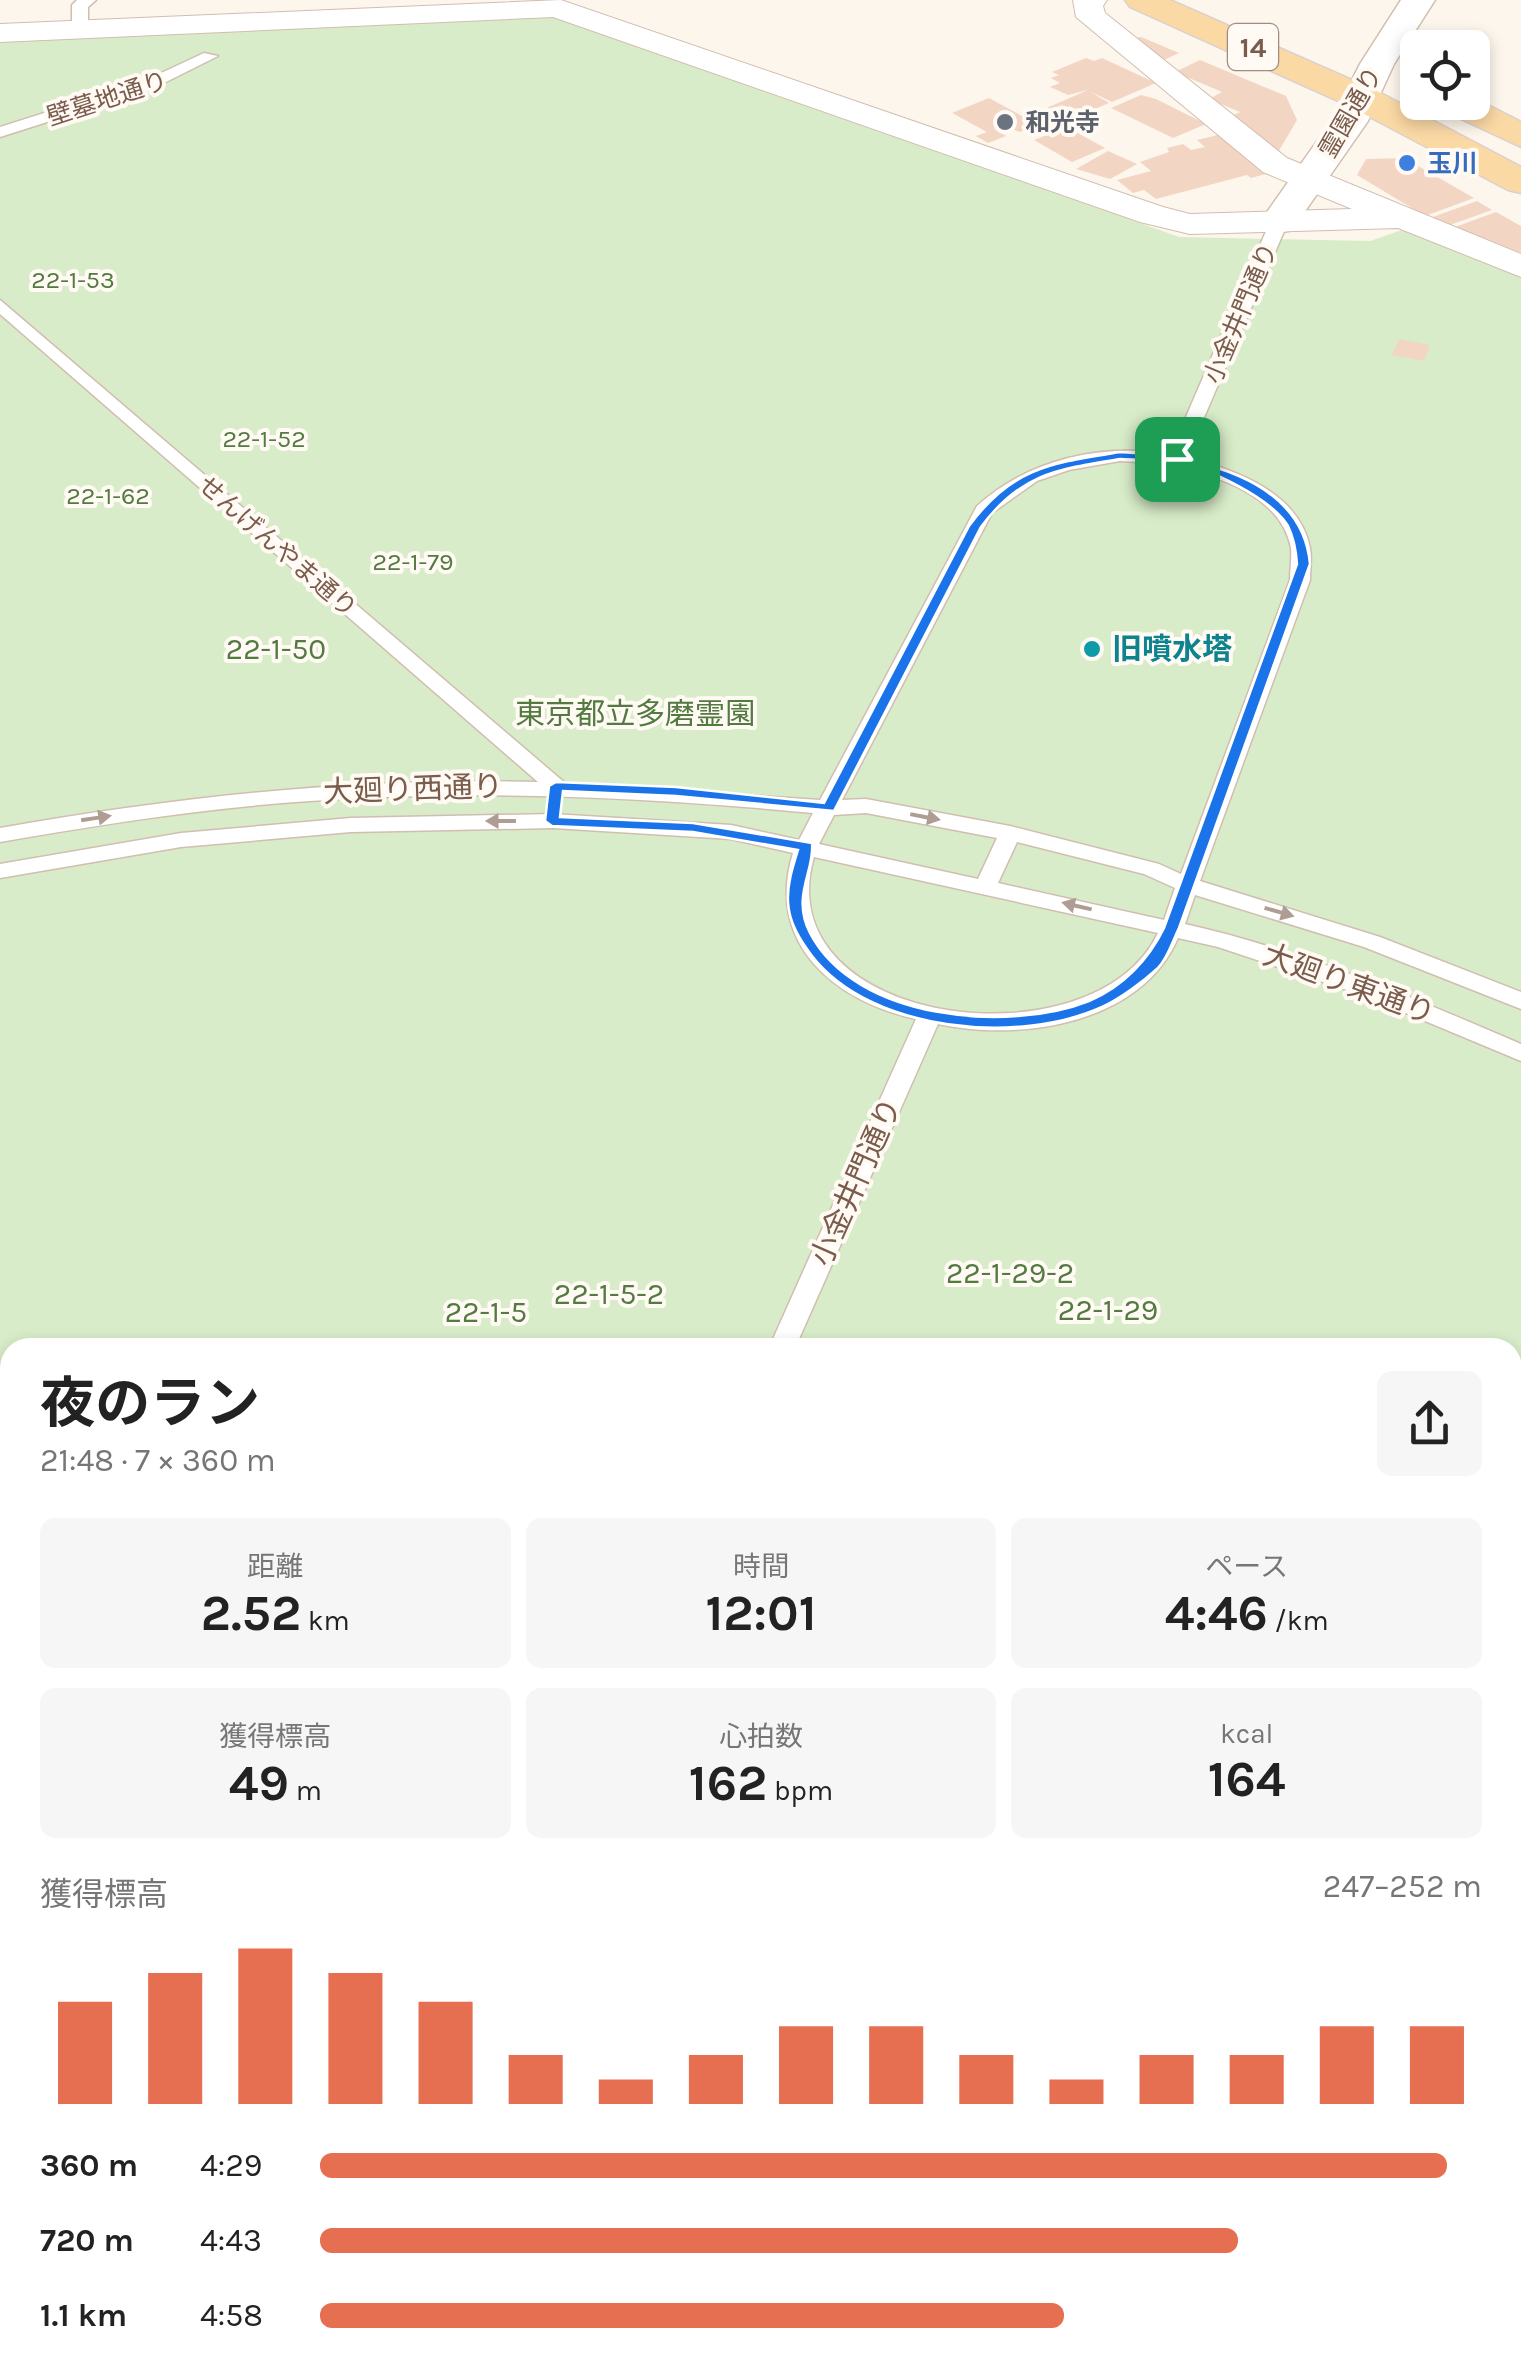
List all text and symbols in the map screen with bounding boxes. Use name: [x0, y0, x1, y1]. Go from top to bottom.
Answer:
road number: 14: [1228, 24, 1278, 70]
map controls: [1400, 30, 1490, 120]
button: locate: [1400, 30, 1490, 120]
street label: 霊園通り: [1313, 62, 1388, 163]
street label: 壁墓地通り: [43, 65, 171, 132]
place label: 和光寺: [1025, 108, 1100, 137]
marker: 和光寺: [994, 111, 1016, 133]
place label: 玉川: [1427, 149, 1477, 178]
marker: 玉川: [1396, 152, 1418, 174]
street label: 小金井門通り: [1198, 238, 1283, 388]
park label: 22-1-53: [31, 265, 115, 294]
pin: [1135, 417, 1220, 502]
park label: 22-1-52: [222, 424, 306, 453]
icon: arrive: [1150, 432, 1205, 487]
street label: せんげんやま通り: [193, 470, 363, 623]
park label: 22-1-62: [66, 481, 150, 510]
park label: 22-1-79: [373, 547, 453, 576]
park label: 22-1-50: [226, 631, 326, 667]
place label: 旧噴水塔: [1112, 631, 1232, 667]
marker: 旧噴水塔: [1081, 638, 1103, 660]
park label: 東京都立多磨霊園: [515, 696, 755, 732]
street label: 大廻り西通り: [322, 768, 504, 810]
one-way arrow: [910, 809, 941, 825]
one-way arrow: [81, 810, 112, 825]
one-way arrow: [484, 813, 516, 829]
one-way arrow: [1061, 898, 1092, 913]
one-way arrow: [1264, 905, 1294, 920]
street label: 大廻り東通り: [1258, 936, 1440, 1032]
street label: 小金井門通り: [803, 1092, 909, 1272]
park label: 22-1-29-2: [946, 1255, 1074, 1291]
park label: 22-1-5-2: [554, 1276, 664, 1312]
park label: 22-1-29: [1058, 1292, 1158, 1328]
park label: 22-1-5: [445, 1294, 527, 1330]
button: share: [1377, 1371, 1482, 1476]
text: 夜のラン: [40, 1372, 260, 1436]
text: 21:48 · 7 × 360 m: [40, 1442, 276, 1479]
text: 距離: [247, 1550, 303, 1583]
text: 時間: [733, 1550, 789, 1583]
text: ペース: [1205, 1550, 1288, 1583]
text: 2.52: [201, 1584, 301, 1643]
text: 12:01: [705, 1584, 817, 1643]
text: 4:46: [1165, 1584, 1268, 1643]
text: km: [301, 1604, 350, 1637]
text: /km: [1268, 1604, 1329, 1637]
text: kcal: [1220, 1717, 1273, 1750]
text: 獲得標高: [219, 1720, 331, 1753]
text: 心拍数: [719, 1720, 803, 1753]
text: 164: [1208, 1750, 1286, 1809]
text: 49: [229, 1754, 289, 1813]
text: 162: [689, 1754, 767, 1813]
text: m: [289, 1774, 322, 1807]
text: bpm: [767, 1774, 833, 1807]
text: 247–252 m: [1323, 1868, 1482, 1905]
text: 獲得標高: [40, 1876, 168, 1913]
text: 360 m: [40, 2147, 138, 2184]
text: 4:29: [200, 2147, 262, 2184]
text: 720 m: [40, 2222, 134, 2259]
text: 4:43: [200, 2222, 262, 2259]
text: 1.1 km: [40, 2297, 127, 2334]
text: 4:58: [200, 2297, 263, 2334]

